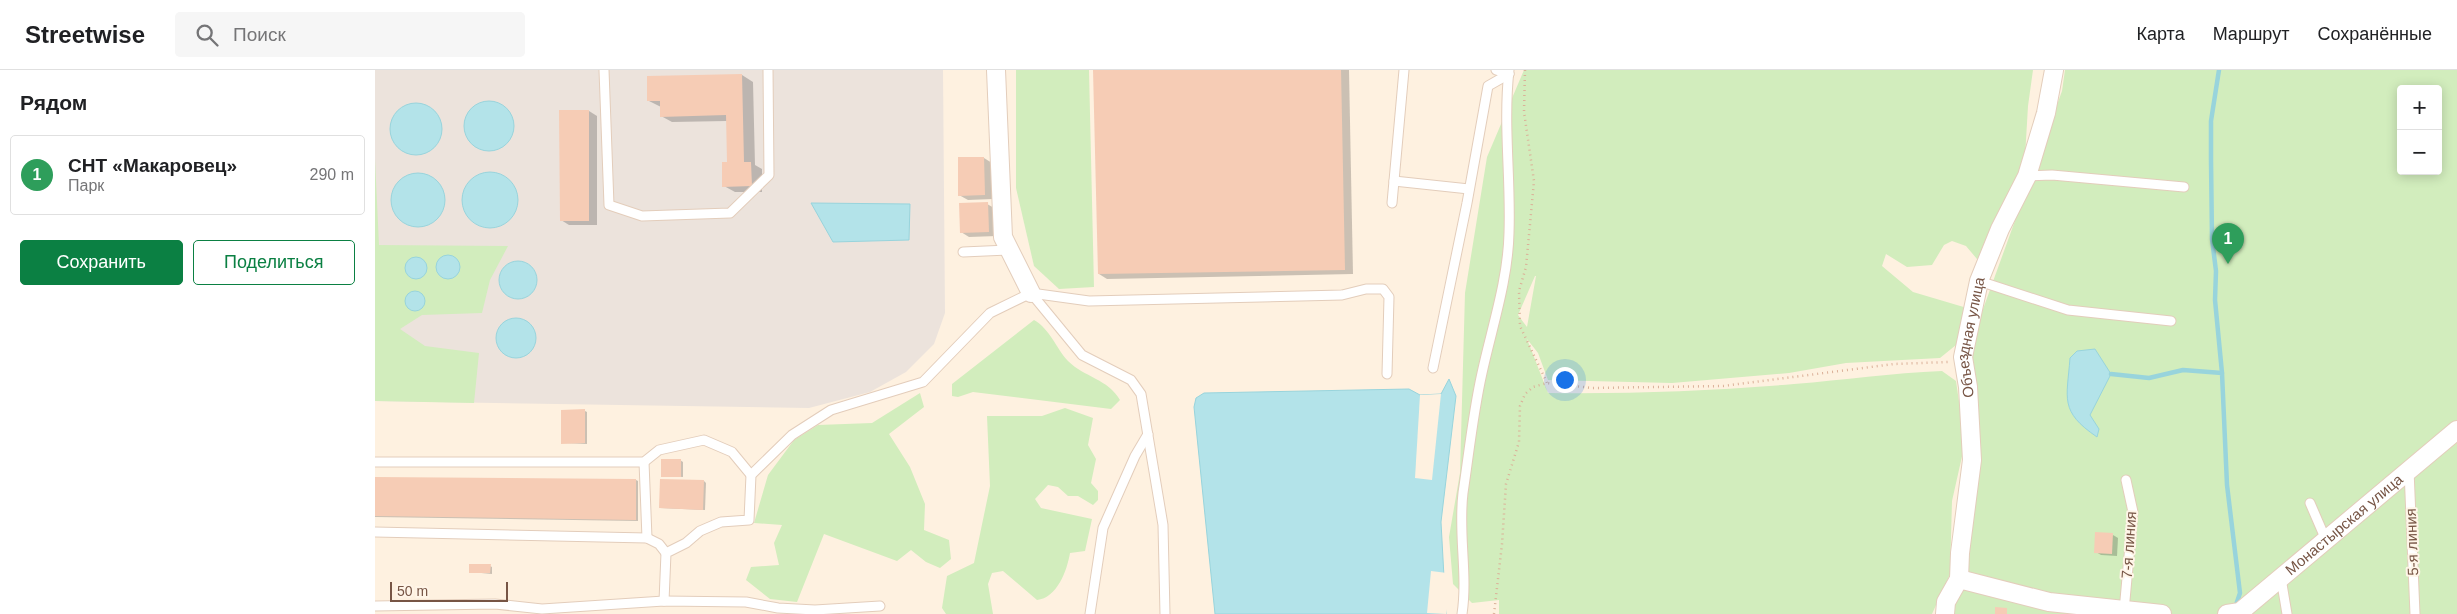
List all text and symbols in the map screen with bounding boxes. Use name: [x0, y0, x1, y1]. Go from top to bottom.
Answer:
search box: [175, 12, 525, 57]
text: Streetwise: [25, 21, 145, 48]
icon: search: [193, 21, 221, 49]
text: Поиск: [233, 24, 286, 45]
text: Карта: [2137, 24, 2185, 44]
text: Маршрут: [2213, 24, 2289, 44]
text: Сохранённые: [2317, 24, 2432, 44]
map controls: [2397, 85, 2442, 175]
button: +: [2397, 85, 2442, 130]
text: Рядом: [20, 91, 87, 114]
button: −: [2397, 130, 2442, 175]
text: СНТ «Макаровец»: [68, 155, 237, 176]
text: 1: [33, 166, 41, 183]
text: 290 m: [310, 166, 354, 183]
text: Парк: [68, 177, 104, 194]
pin: 1: [2212, 223, 2244, 264]
button: Сохранить: [20, 240, 183, 285]
button: Поделиться: [193, 240, 355, 285]
street label: Объездная улица: [1954, 275, 1988, 398]
your location: [1552, 367, 1578, 393]
street label: Монастырская улица: [2282, 470, 2406, 578]
street label: 5-я линия: [2402, 508, 2421, 576]
street label: 7-я линия: [2118, 511, 2139, 579]
scale bar: [390, 579, 507, 602]
text: 50 m: [397, 583, 428, 599]

